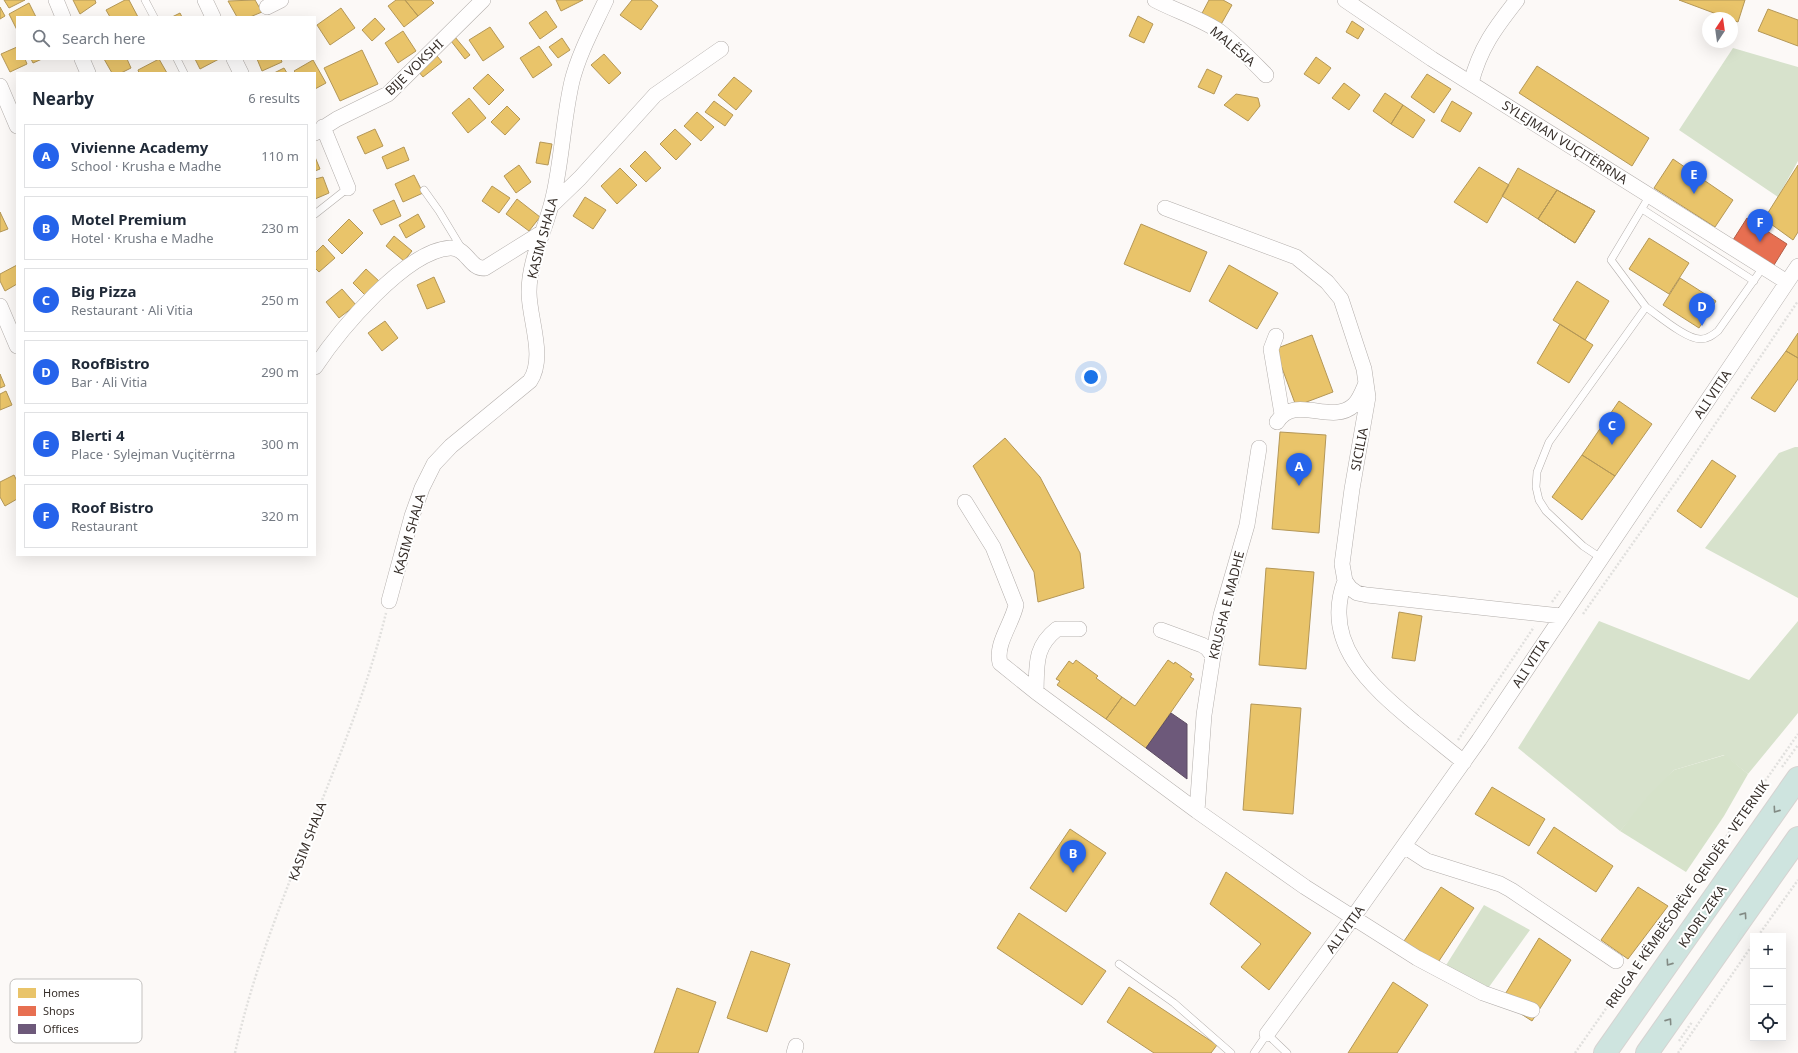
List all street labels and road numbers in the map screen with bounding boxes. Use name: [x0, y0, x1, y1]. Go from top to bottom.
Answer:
street label: MALËSIA: [1207, 22, 1260, 71]
street label: BIJE VOKSHI: [381, 35, 447, 99]
street label: SYLEJMAN VUÇITËRRNA: [1499, 96, 1632, 188]
street label: KASIM SHALA: [523, 195, 562, 281]
street label: ALI VITIA: [1689, 366, 1735, 422]
street label: SICILIA: [1346, 425, 1372, 472]
street label: KASIM SHALA: [389, 491, 429, 577]
street label: KRUSHA E MADHE: [1204, 549, 1248, 661]
street label: ALI VITIA: [1507, 634, 1553, 691]
street label: RRUGA E KËMBËSORËVE QENDËR - VETERNIK: [1601, 776, 1774, 1011]
street label: KASIM SHALA: [284, 798, 331, 883]
street label: KADRI ZEKA: [1674, 880, 1731, 951]
street label: ALI VITIA: [1322, 901, 1369, 957]

